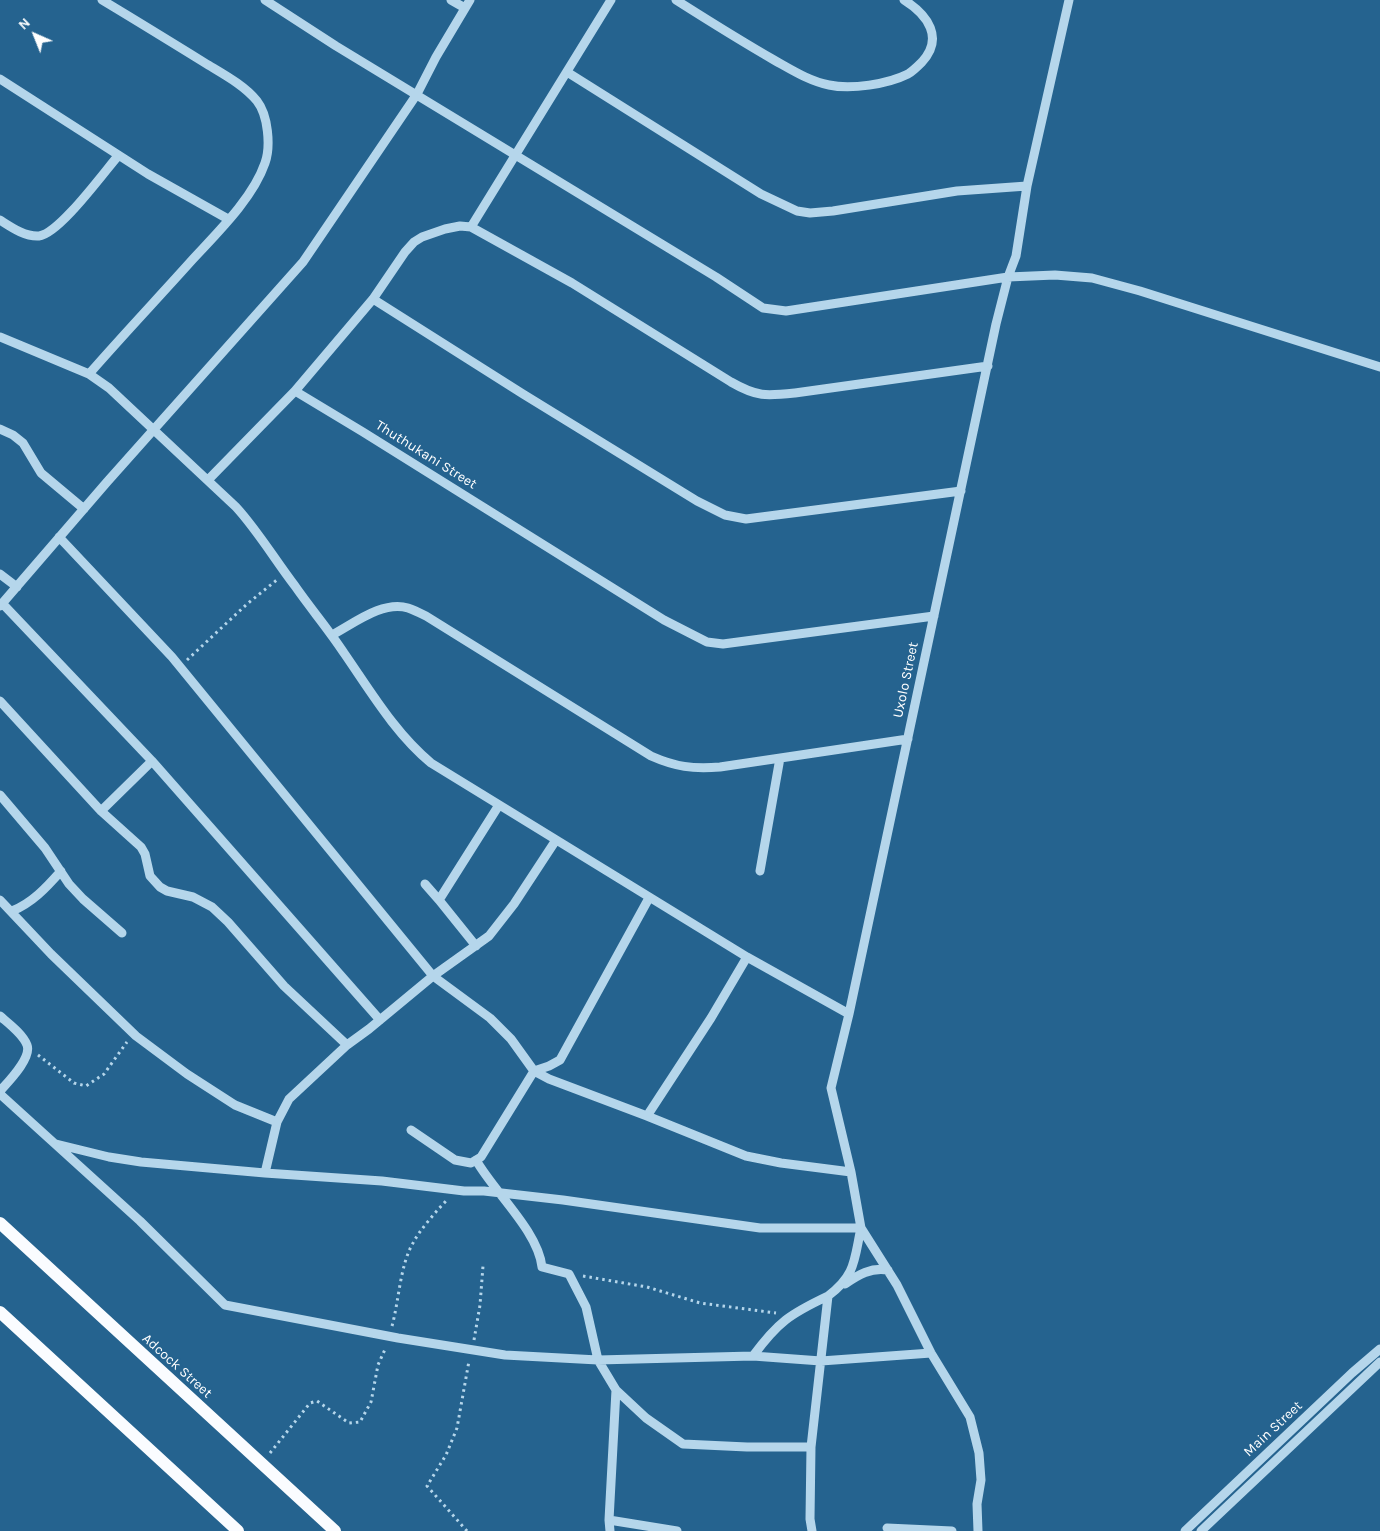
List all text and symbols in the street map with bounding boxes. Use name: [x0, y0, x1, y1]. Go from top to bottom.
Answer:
north arrow: [10, 10, 60, 60]
text: N: [15, 14, 34, 33]
street label: Thuthukani Street: [372, 417, 480, 493]
street label: Uxolo Street: [890, 640, 922, 720]
street label: Adcock Street: [139, 1330, 215, 1402]
street label: Main Street: [1240, 1398, 1306, 1460]

